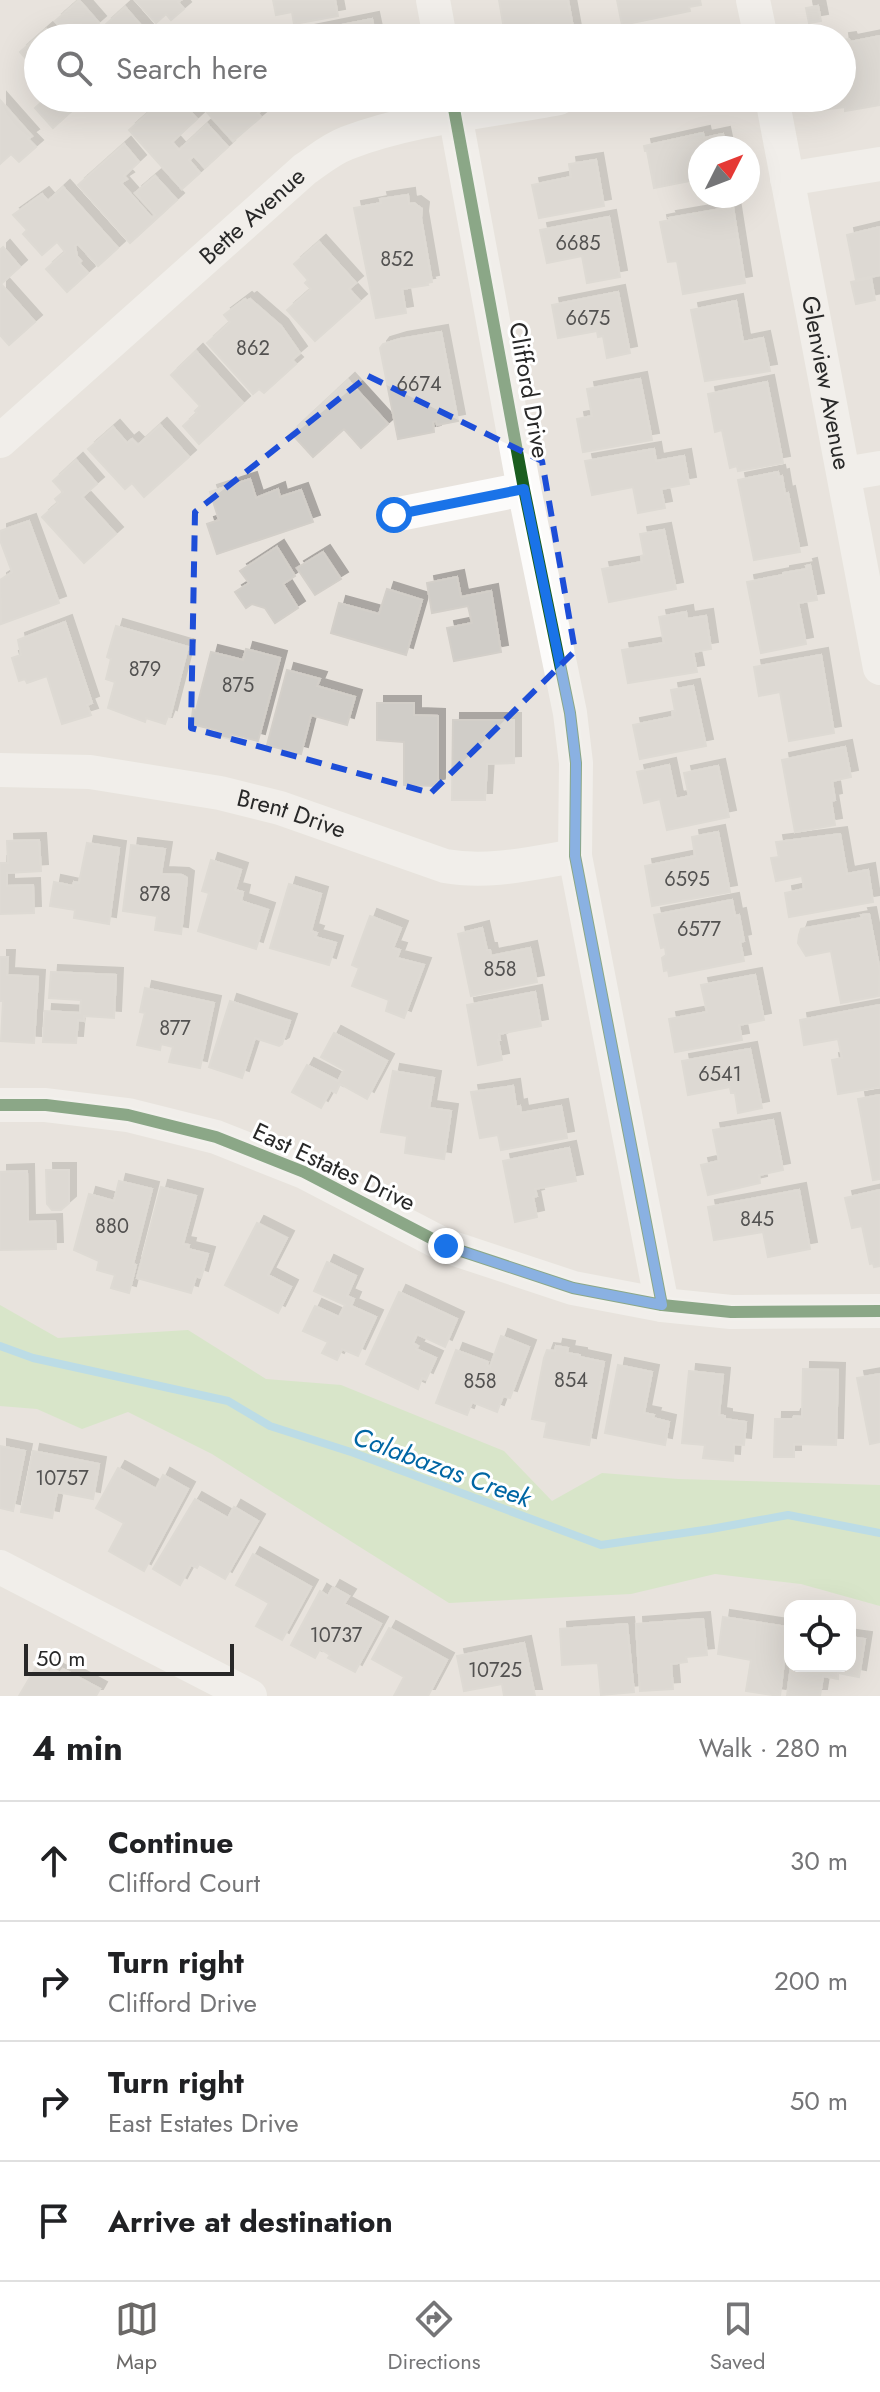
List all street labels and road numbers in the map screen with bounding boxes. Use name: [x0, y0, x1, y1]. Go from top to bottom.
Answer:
street label: Bette Avenue: [191, 159, 313, 273]
street label: Glenview Avenue: [793, 293, 860, 473]
street label: Clifford Drive: [500, 319, 559, 461]
street label: Brent Drive: [233, 780, 351, 847]
street label: East Estates Drive: [247, 1114, 421, 1220]

